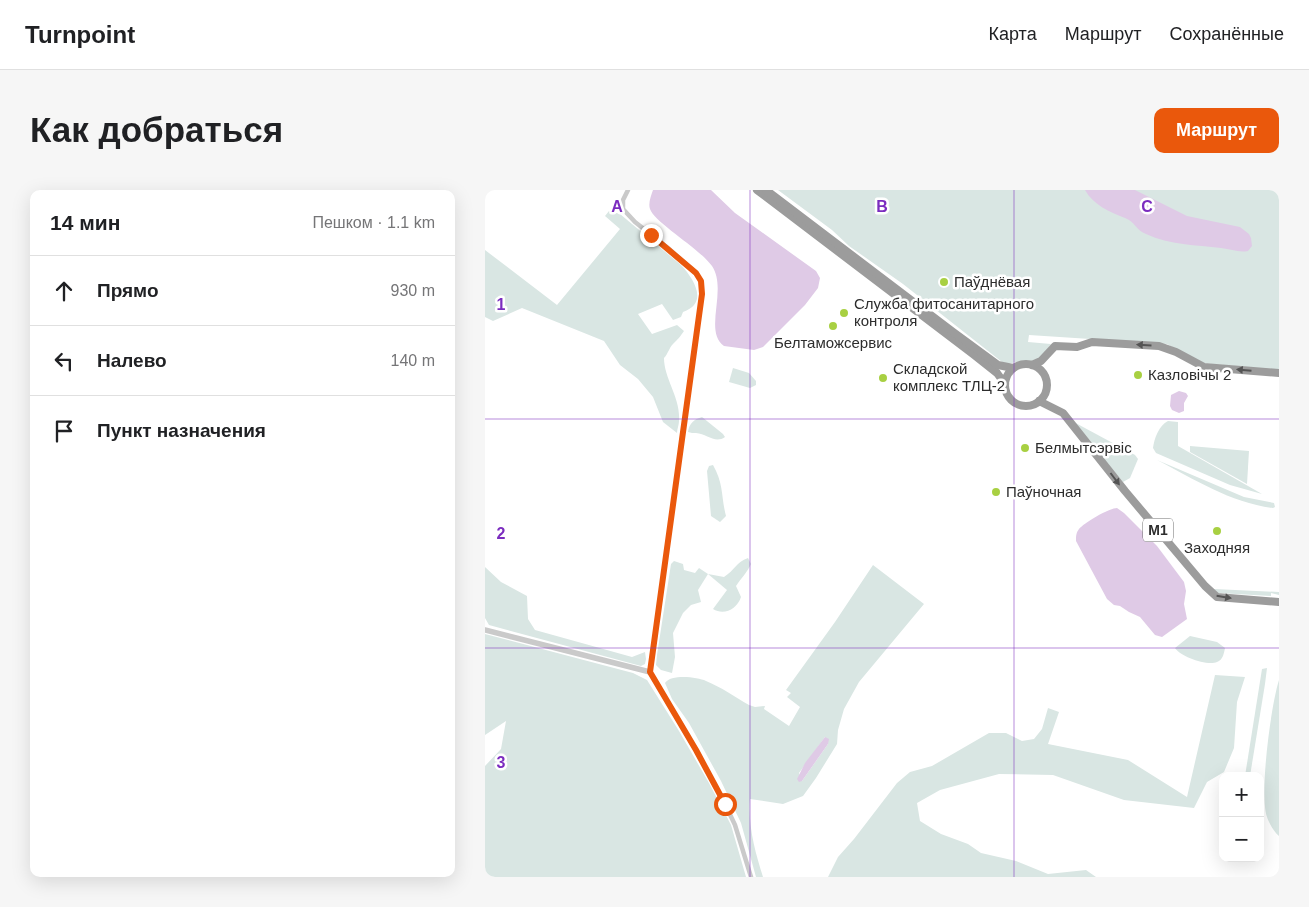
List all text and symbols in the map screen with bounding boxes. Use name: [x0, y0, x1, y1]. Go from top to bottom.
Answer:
text: Turnpoint: [25, 21, 135, 48]
text: Карта: [989, 24, 1037, 44]
text: Маршрут: [1065, 24, 1141, 44]
text: Сохранённые: [1169, 24, 1284, 44]
button: Маршрут: [1154, 108, 1279, 153]
text: Как добраться: [30, 110, 283, 149]
text: A: [611, 198, 623, 215]
text: B: [876, 198, 888, 215]
text: C: [1141, 198, 1153, 215]
text: 14 мин: [50, 211, 120, 234]
text: Пешком · 1.1 km: [312, 214, 435, 231]
route end: [640, 224, 663, 247]
place label: Паўднёвая: [954, 273, 1030, 290]
marker: Паўднёвая: [938, 276, 950, 288]
icon: ahead: [50, 277, 78, 305]
text: Прямо: [97, 280, 159, 301]
text: 930 m: [391, 282, 435, 299]
place label: Служба фитосанитарного контроля: [854, 295, 1034, 329]
text: 1: [497, 296, 506, 313]
marker: Служба фитосанитарного контроля: [838, 307, 850, 319]
marker: Белтаможсервис: [827, 320, 839, 332]
place label: Белтаможсервис: [774, 334, 893, 351]
one-way arrow: [1135, 341, 1151, 349]
icon: left: [50, 347, 78, 375]
text: Налево: [97, 350, 167, 371]
text: 140 m: [391, 352, 435, 369]
place label: Складской комплекс ТЛЦ-2: [893, 360, 1005, 394]
place label: Казловічы 2: [1148, 366, 1231, 383]
one-way arrow: [1235, 366, 1251, 374]
marker: Казловічы 2: [1132, 369, 1144, 381]
marker: Складской комплекс ТЛЦ-2: [877, 372, 889, 384]
icon: arrive: [50, 417, 78, 445]
text: Пункт назначения: [97, 420, 266, 441]
place label: Белмытсэрвіс: [1035, 439, 1132, 456]
marker: Белмытсэрвіс: [1019, 442, 1031, 454]
one-way arrow: [1110, 472, 1121, 485]
place label: Паўночная: [1006, 483, 1081, 500]
marker: Паўночная: [990, 486, 1002, 498]
road number: М1: [1143, 518, 1173, 542]
text: 2: [497, 525, 506, 542]
marker: Заходняя: [1211, 525, 1223, 537]
place label: Заходняя: [1184, 539, 1250, 556]
one-way arrow: [1216, 593, 1232, 601]
text: 3: [497, 754, 506, 771]
map controls: [1219, 772, 1264, 862]
button: +: [1219, 772, 1264, 817]
route start: [714, 793, 737, 816]
button: −: [1219, 817, 1264, 862]

